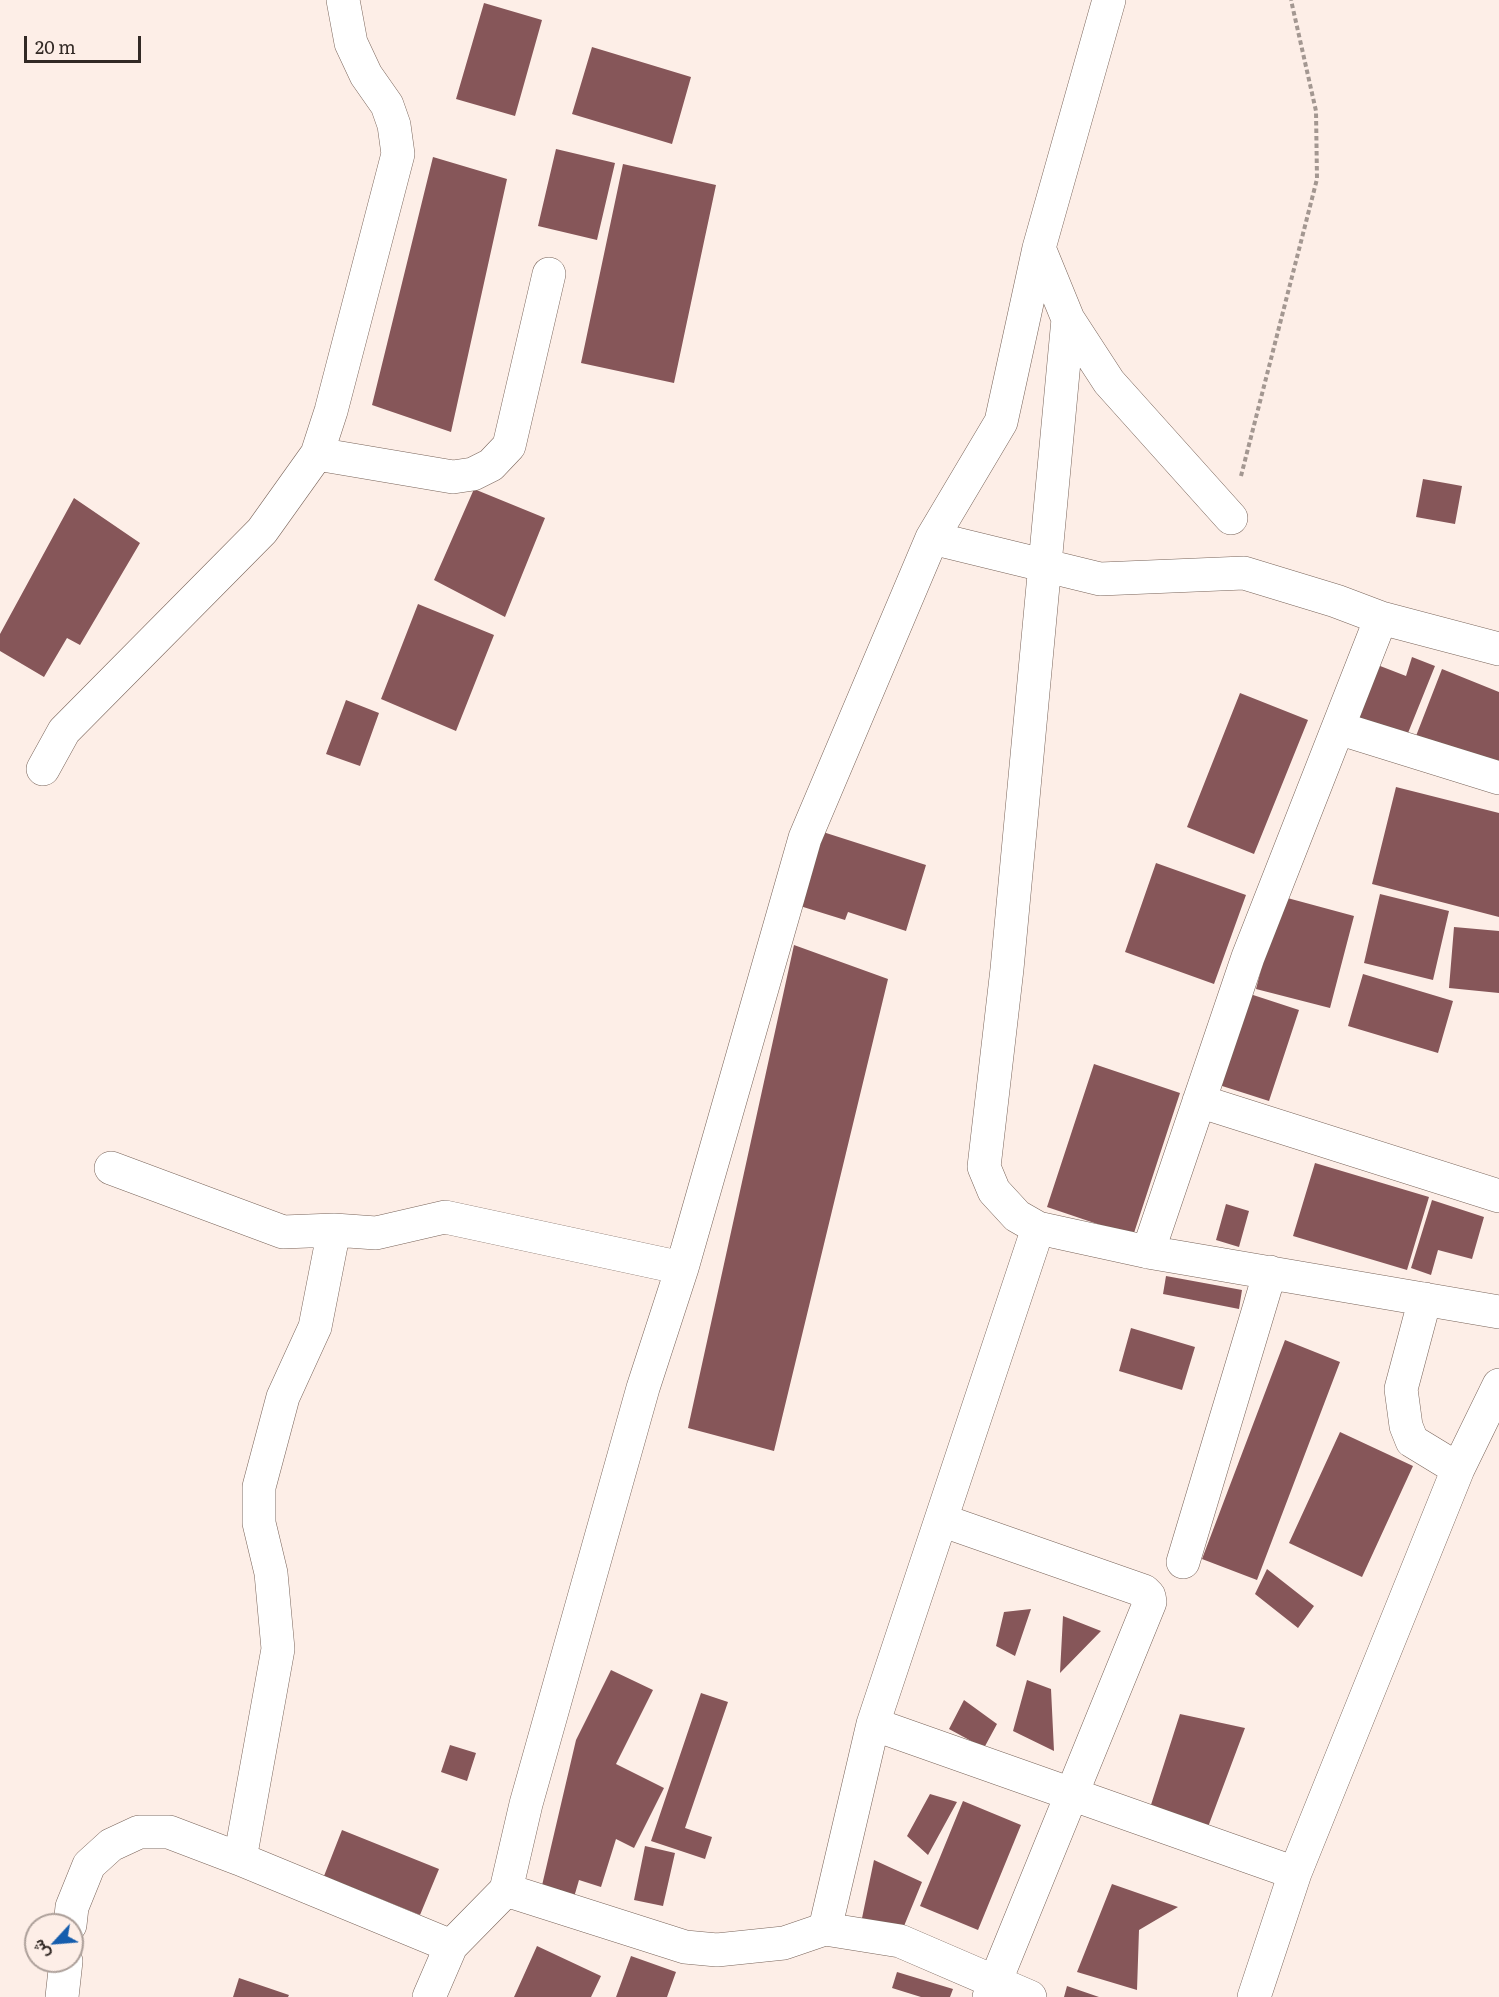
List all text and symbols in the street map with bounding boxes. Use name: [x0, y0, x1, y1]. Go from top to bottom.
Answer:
scale bar: [27, 24, 144, 62]
text: 20 m: [35, 33, 76, 60]
north arrow: [24, 1913, 84, 1973]
text: ش: [25, 1936, 55, 1964]

